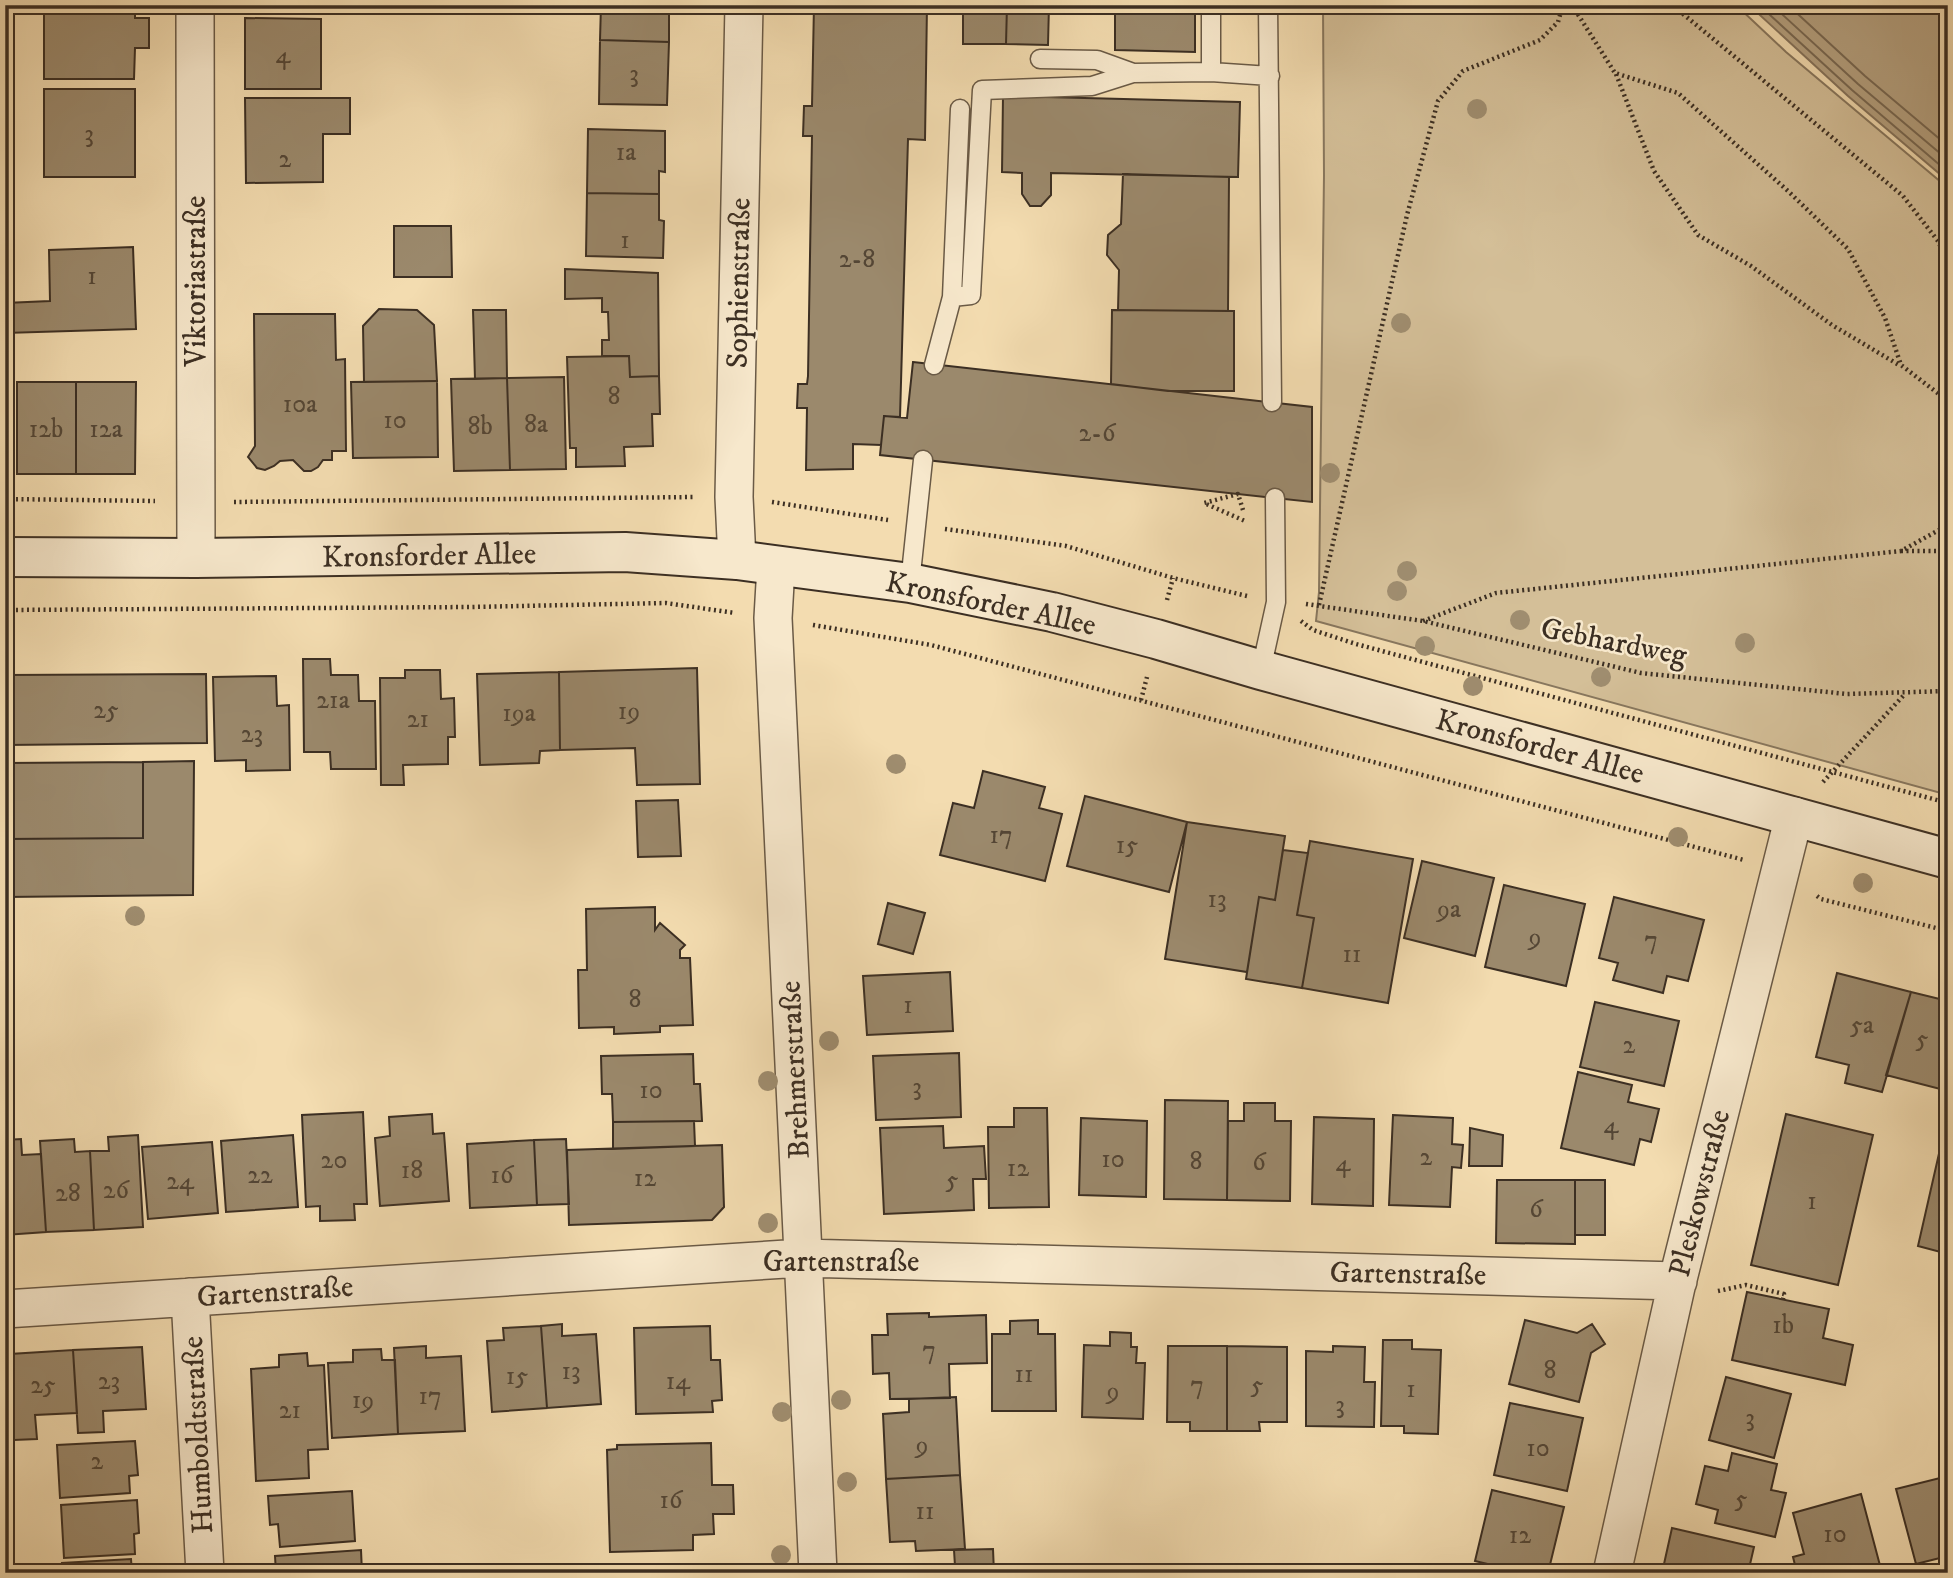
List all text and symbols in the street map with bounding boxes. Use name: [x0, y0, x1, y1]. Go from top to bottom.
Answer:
house number: 4: [276, 39, 292, 72]
house number: 3: [629, 58, 639, 91]
house number: 3: [84, 118, 94, 151]
house number: 1a: [616, 136, 636, 169]
house number: 2: [279, 143, 292, 176]
street label: Viktoriastraße: [178, 195, 215, 368]
street label: Sophienstraße: [720, 197, 759, 369]
house number: 1: [620, 224, 630, 257]
house number: 2-8: [839, 243, 875, 276]
house number: 1: [87, 260, 97, 293]
house number: 8: [607, 380, 621, 413]
house number: 10a: [283, 388, 317, 421]
house number: 10: [383, 404, 407, 437]
house number: 8a: [524, 408, 548, 441]
house number: 8b: [467, 410, 493, 443]
house number: 12b: [29, 413, 63, 446]
house number: 12a: [89, 413, 123, 446]
house number: 2-6: [1079, 417, 1117, 450]
street label: Kronsforder Allee: [322, 536, 537, 577]
street label: Kronsforder Allee: [882, 564, 1099, 645]
street label: Gebhardweg: [1538, 610, 1690, 675]
house number: 21a: [316, 684, 350, 717]
house number: 25: [93, 694, 119, 727]
house number: 19: [618, 695, 640, 728]
house number: 19a: [502, 697, 536, 730]
street label: Kronsforder Allee: [1431, 702, 1648, 793]
house number: 21: [407, 703, 429, 736]
house number: 23: [241, 718, 263, 751]
house number: 17: [989, 819, 1013, 852]
house number: 15: [1116, 829, 1138, 862]
house number: 13: [1207, 883, 1227, 916]
house number: 9a: [1435, 893, 1461, 926]
house number: 9: [1527, 921, 1541, 954]
house number: 7: [1644, 924, 1658, 957]
house number: 11: [1342, 938, 1362, 971]
street label: Brehmerstraße: [772, 980, 819, 1160]
house number: 8: [628, 983, 642, 1016]
house number: 1: [903, 989, 913, 1022]
house number: 5a: [1850, 1009, 1874, 1042]
house number: 5: [1916, 1023, 1929, 1056]
house number: 2: [1623, 1029, 1636, 1062]
house number: 3: [912, 1071, 922, 1104]
house number: 10: [639, 1074, 663, 1107]
street label: Pleskowstraße: [1662, 1106, 1739, 1281]
house number: 4: [1604, 1109, 1620, 1142]
house number: 2: [1420, 1141, 1433, 1174]
house number: 10: [1101, 1143, 1125, 1176]
house number: 20: [321, 1144, 347, 1177]
house number: 8: [1189, 1145, 1203, 1178]
house number: 6: [1252, 1146, 1267, 1179]
house number: 4: [1336, 1147, 1352, 1180]
house number: 12: [1007, 1152, 1029, 1185]
house number: 18: [401, 1154, 423, 1187]
house number: 22: [247, 1159, 273, 1192]
house number: 16: [491, 1159, 515, 1192]
house number: 12: [634, 1162, 656, 1195]
house number: 5: [946, 1164, 959, 1197]
house number: 24: [166, 1165, 195, 1198]
house number: 26: [103, 1174, 131, 1207]
house number: 28: [55, 1177, 81, 1210]
house number: 1: [1807, 1185, 1817, 1218]
house number: 6: [1529, 1193, 1544, 1226]
street label: Gartenstraße: [763, 1244, 919, 1281]
street label: Gartenstraße: [1329, 1255, 1487, 1294]
street label: Gartenstraße: [196, 1269, 355, 1316]
house number: 1b: [1772, 1309, 1794, 1342]
house number: 7: [922, 1334, 936, 1367]
street label: Humboldtstraße: [175, 1335, 222, 1535]
house number: 8: [1543, 1354, 1557, 1387]
house number: 13: [561, 1355, 581, 1388]
house number: 11: [1014, 1358, 1034, 1391]
house number: 15: [506, 1360, 528, 1393]
house number: 23: [98, 1365, 120, 1398]
house number: 14: [666, 1365, 691, 1398]
house number: 25: [30, 1369, 56, 1402]
house number: 7: [1190, 1369, 1204, 1402]
house number: 5: [1251, 1369, 1264, 1402]
house number: 1: [1406, 1373, 1416, 1406]
house number: 9: [1105, 1375, 1119, 1408]
house number: 17: [418, 1380, 442, 1413]
house number: 19: [352, 1384, 374, 1417]
house number: 3: [1335, 1389, 1345, 1422]
house number: 21: [279, 1394, 301, 1427]
house number: 3: [1745, 1402, 1755, 1435]
house number: 9: [914, 1429, 928, 1462]
house number: 10: [1526, 1432, 1550, 1465]
house number: 2: [91, 1445, 104, 1478]
house number: 5: [1735, 1483, 1748, 1516]
house number: 16: [660, 1484, 684, 1517]
house number: 11: [915, 1495, 935, 1528]
house number: 10: [1823, 1518, 1847, 1551]
house number: 12: [1509, 1519, 1531, 1552]

